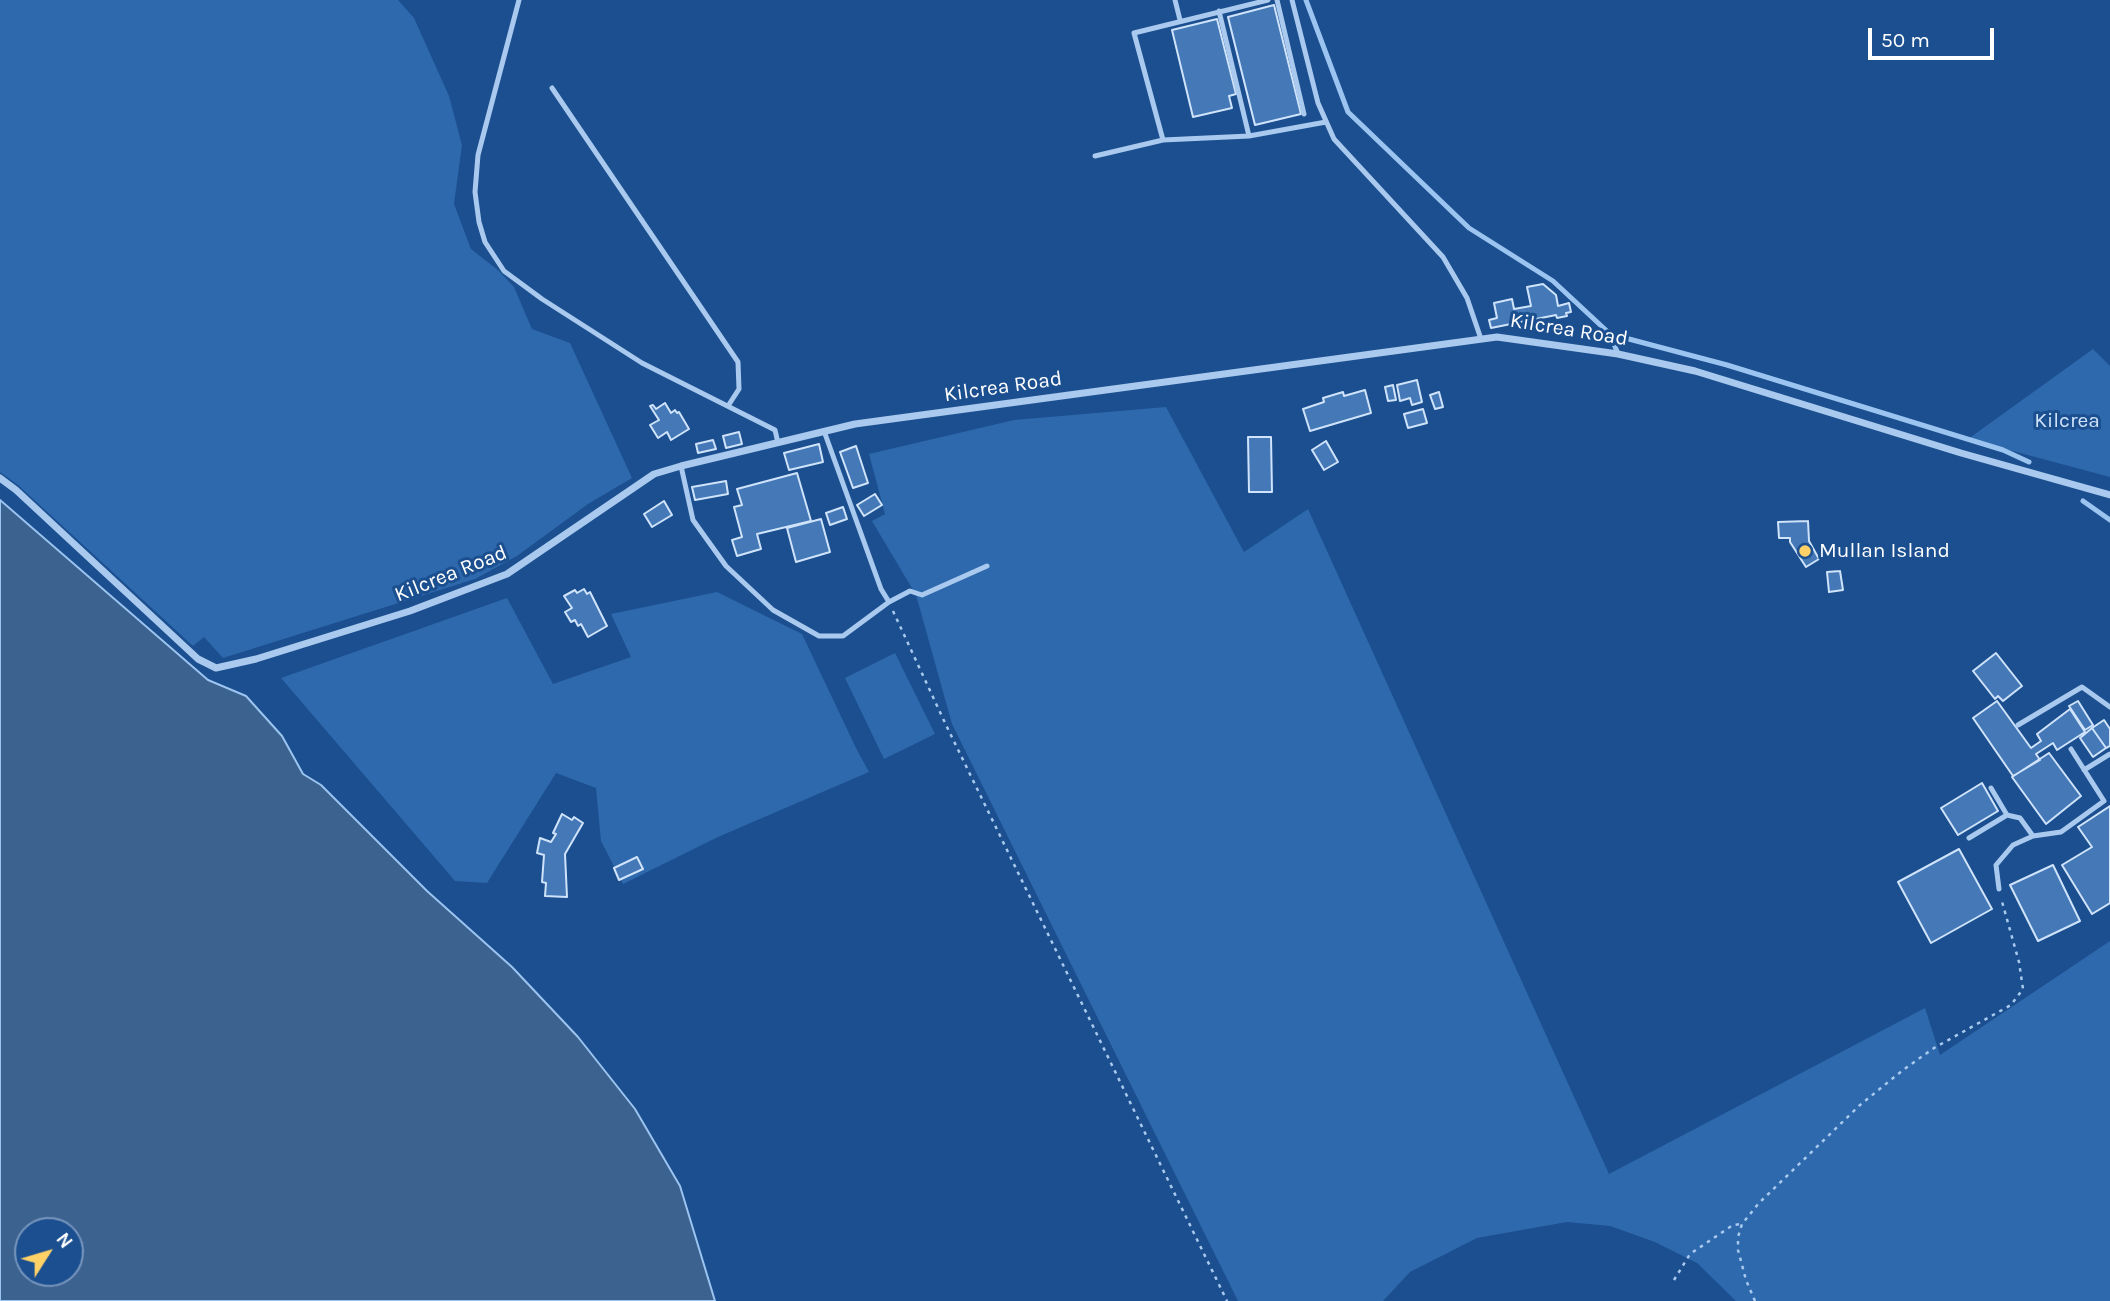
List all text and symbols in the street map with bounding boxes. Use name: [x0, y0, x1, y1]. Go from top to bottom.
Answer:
scale bar: [1872, 14, 1998, 58]
text: 50 m: [1881, 28, 1930, 52]
street label: Kilcrea Road: [1508, 308, 1630, 352]
street label: Kilcrea Road: [942, 366, 1064, 408]
park label: Kilcrea: [2034, 408, 2100, 434]
place label: Mullan Island: [1819, 538, 1950, 564]
street label: Kilcrea Road: [391, 540, 511, 608]
marker: Mullan Island: [1797, 543, 1813, 559]
north arrow: [14, 1217, 84, 1287]
text: N: [51, 1229, 77, 1253]

